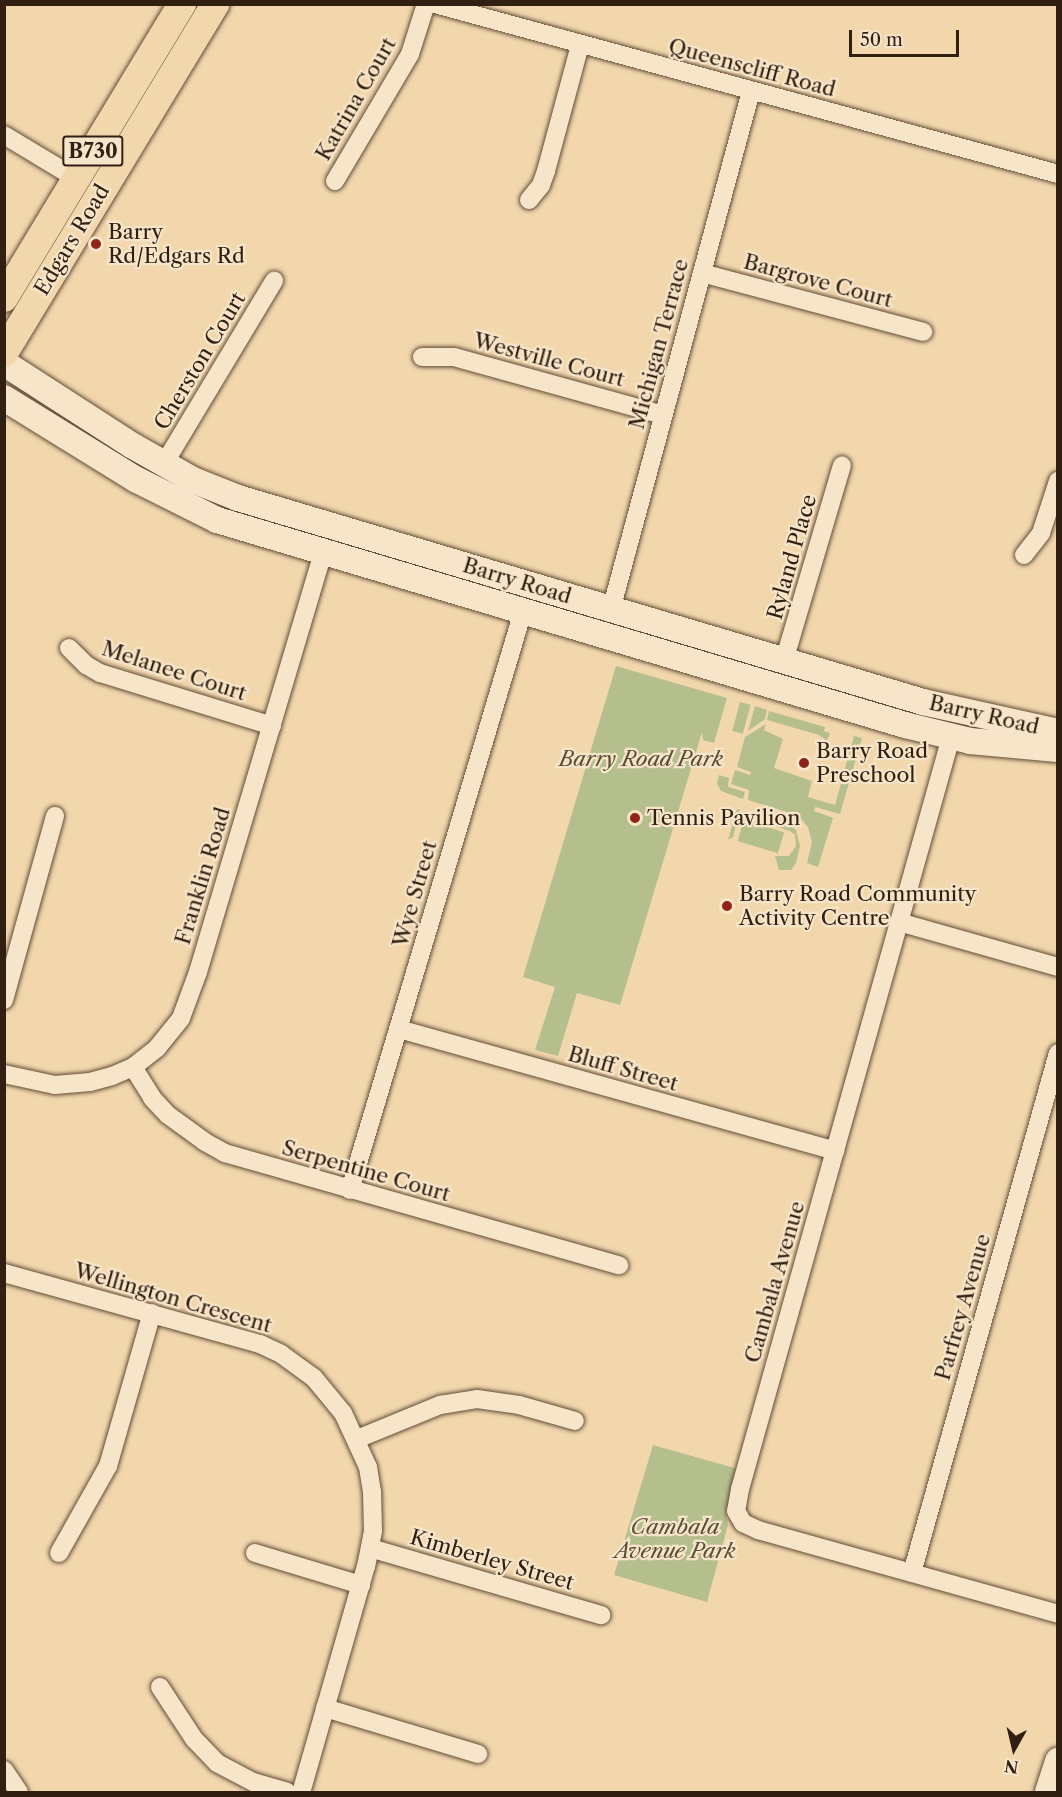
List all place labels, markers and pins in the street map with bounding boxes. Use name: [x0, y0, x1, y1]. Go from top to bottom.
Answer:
place label: Barry Rd/Edgars Rd: [108, 219, 245, 269]
marker: Barry Rd/Edgars Rd: [89, 237, 103, 251]
place label: Barry Road Preschool: [816, 738, 929, 788]
marker: Barry Road Preschool: [797, 756, 811, 770]
place label: Tennis Pavilion: [647, 805, 800, 831]
marker: Tennis Pavilion: [628, 811, 642, 825]
place label: Barry Road Community Activity Centre: [739, 881, 977, 931]
marker: Barry Road Community Activity Centre: [720, 899, 734, 913]

